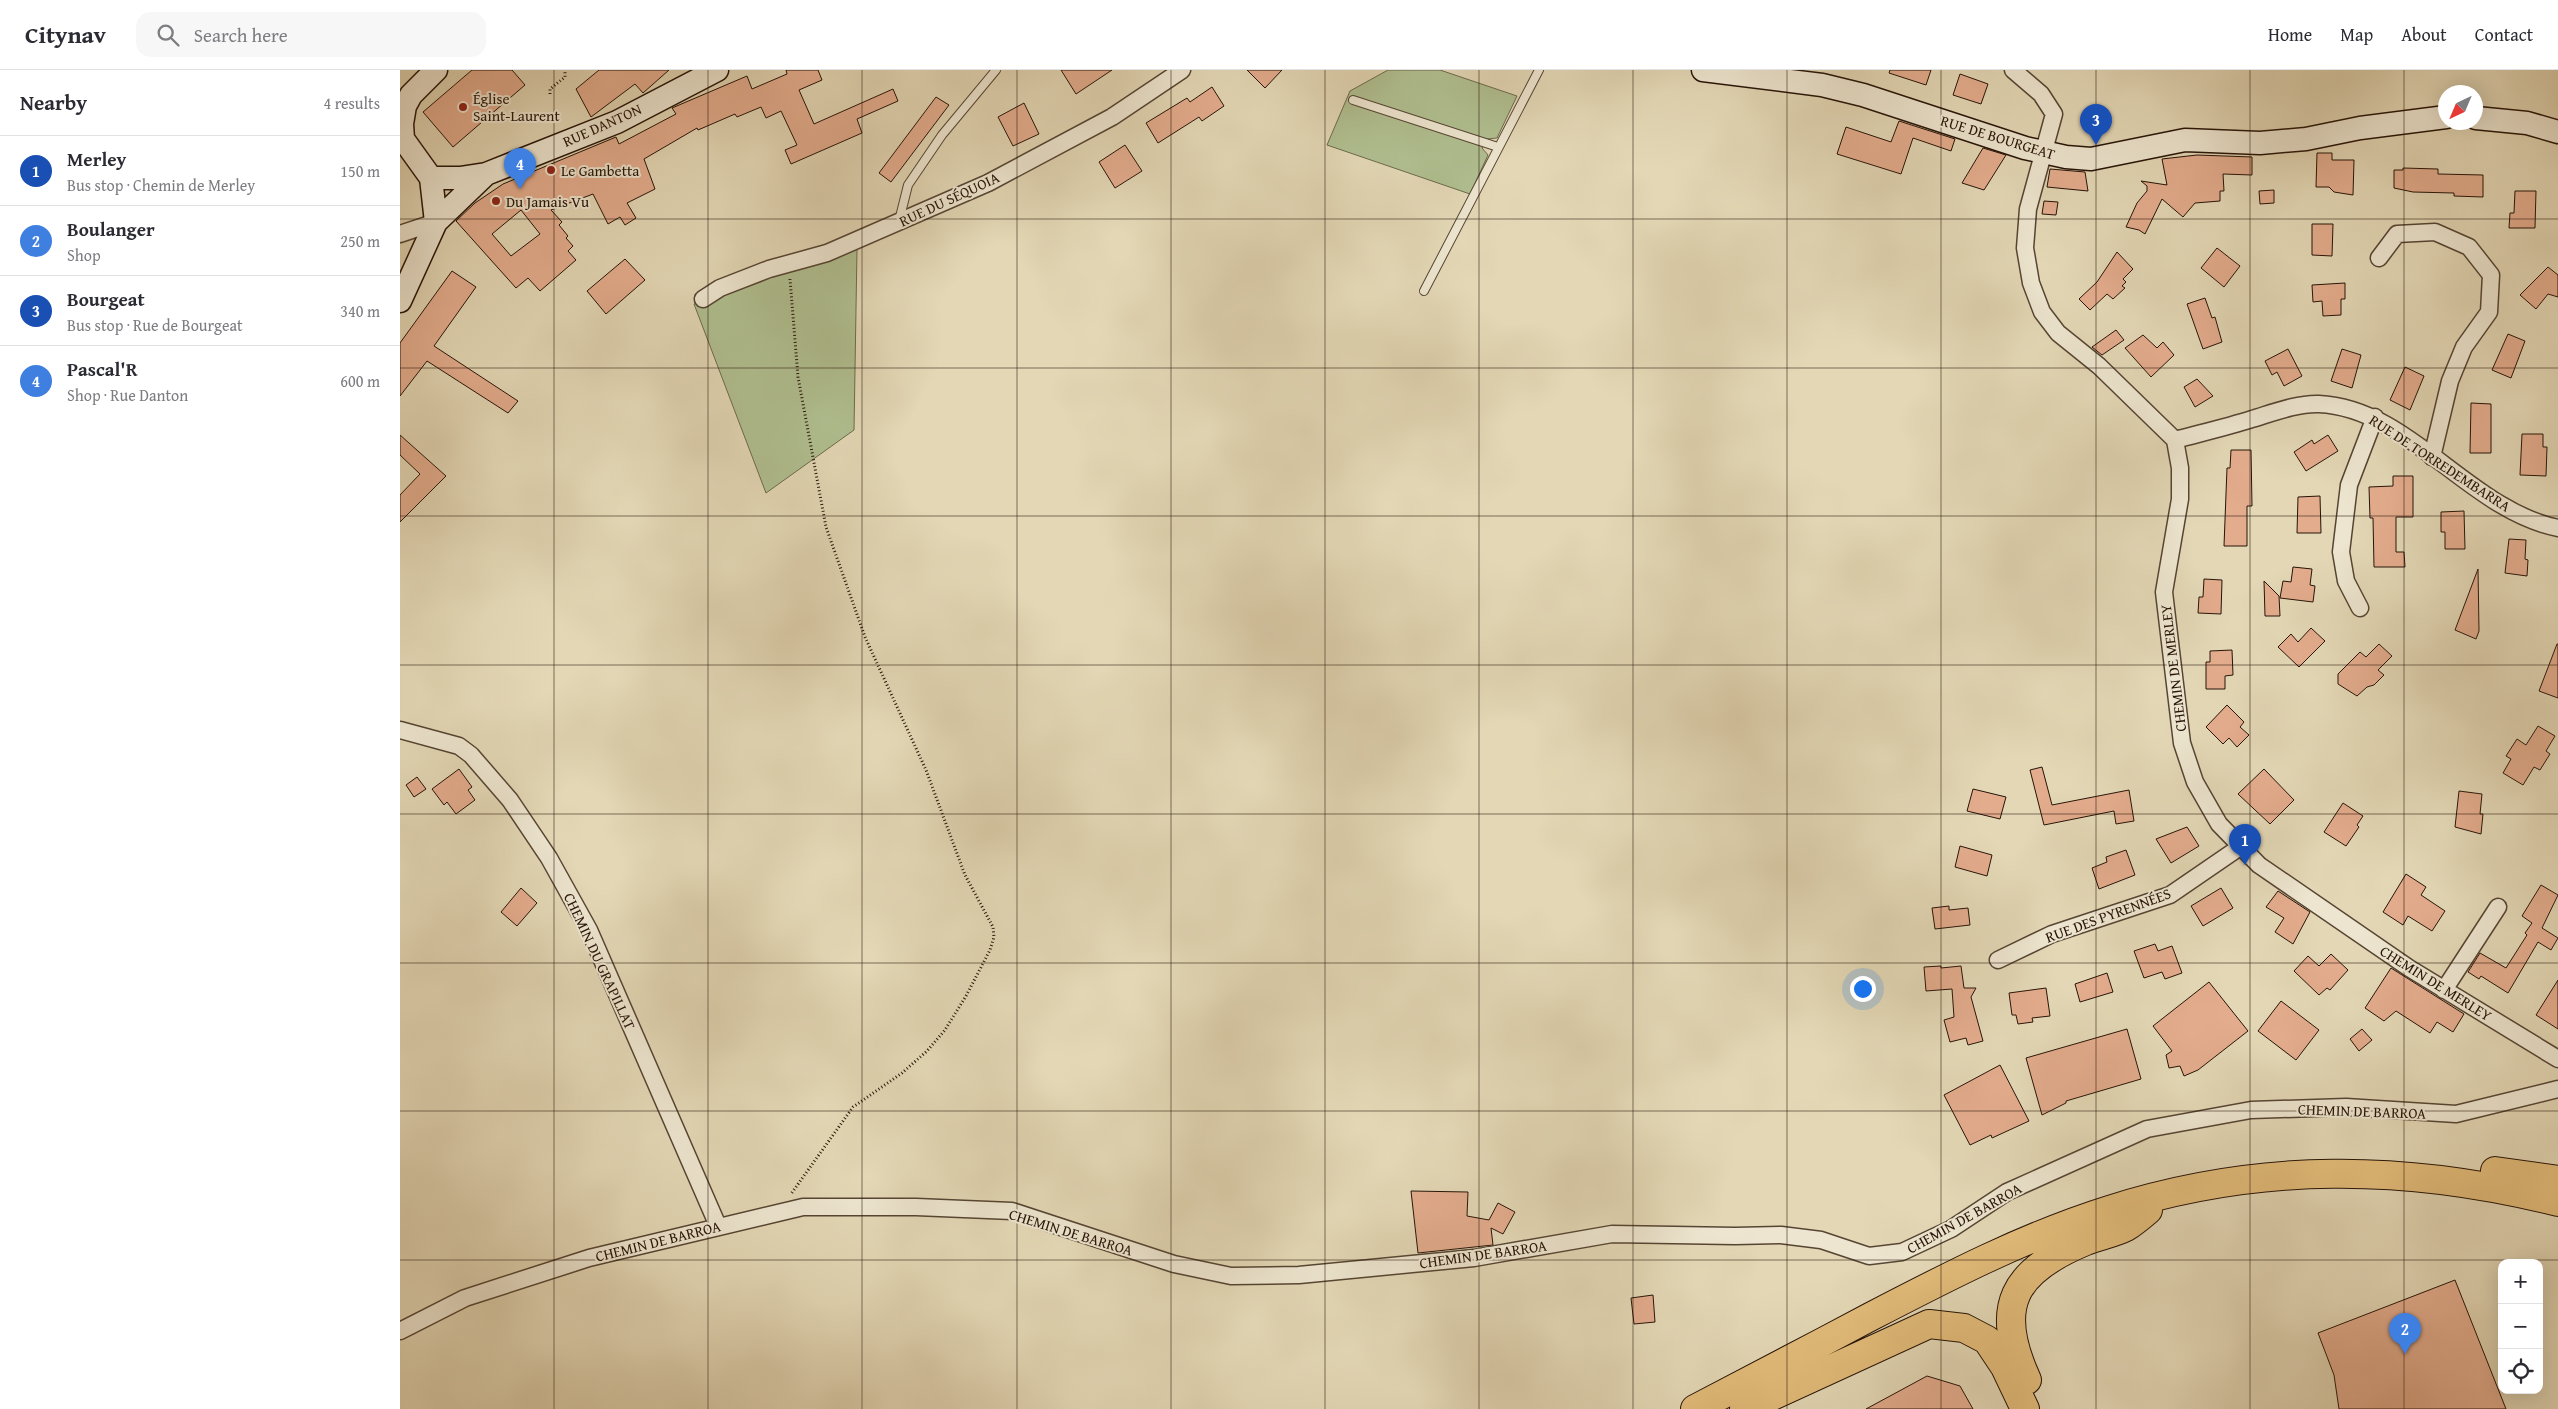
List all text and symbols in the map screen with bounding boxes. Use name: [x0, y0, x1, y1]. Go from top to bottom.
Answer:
search box: [136, 12, 486, 57]
text: Citynav: [25, 17, 106, 52]
icon: search: [154, 21, 182, 49]
text: Search here: [194, 21, 288, 49]
text: Home: [2268, 21, 2312, 48]
text: Map: [2340, 21, 2373, 48]
text: About: [2401, 21, 2447, 48]
text: Contact: [2475, 21, 2533, 48]
north arrow: [2438, 85, 2483, 130]
text: Nearby: [20, 87, 87, 118]
place label: Église Saint-Laurent: [473, 88, 560, 126]
text: 4 results: [323, 91, 380, 115]
street label: RUE DANTON: [559, 98, 645, 152]
marker: Église Saint-Laurent: [457, 101, 469, 113]
pin: 3: [2080, 104, 2112, 145]
street label: RUE DE BOURGEAT: [1938, 110, 2058, 165]
text: Merley: [67, 145, 126, 173]
pin: 4: [504, 148, 536, 189]
text: 1: [32, 159, 40, 183]
text: 150 m: [340, 159, 380, 183]
place label: Le Gambetta: [561, 160, 639, 181]
marker: Le Gambetta: [545, 164, 557, 176]
street label: RUE DU SÉQUOIA: [895, 167, 1003, 231]
text: Bus stop · Chemin de Merley: [67, 173, 255, 197]
place label: Du Jamais Vu: [506, 191, 590, 212]
marker: Du Jamais Vu: [490, 195, 502, 207]
text: Boulanger: [67, 215, 155, 243]
text: 2: [32, 229, 40, 253]
text: 250 m: [340, 229, 380, 253]
text: Shop: [67, 243, 101, 267]
text: Bourgeat: [67, 285, 145, 313]
text: 3: [32, 299, 40, 323]
text: 340 m: [340, 299, 380, 323]
text: Bus stop · Rue de Bourgeat: [67, 313, 243, 337]
text: Pascal'R: [67, 355, 137, 383]
text: 4: [32, 369, 40, 393]
text: 600 m: [340, 369, 380, 393]
text: Shop · Rue Danton: [67, 383, 188, 407]
street label: RUE DE TORREDEMBARRA: [2365, 409, 2515, 517]
street label: CHEMIN DE MERLEY: [2155, 603, 2191, 733]
pin: 1: [2229, 824, 2261, 865]
street label: RUE DES PYRENNÉES: [2042, 883, 2174, 947]
street label: CHEMIN DU GRAPILLAT: [559, 889, 641, 1033]
street label: CHEMIN DE MERLEY: [2376, 940, 2496, 1026]
your location: [1850, 976, 1876, 1002]
street label: CHEMIN DE BARROA: [2297, 1098, 2427, 1124]
street label: CHEMIN DE BARROA: [1903, 1178, 2025, 1258]
street label: CHEMIN DE BARROA: [1007, 1203, 1135, 1261]
street label: CHEMIN DE BARROA: [593, 1215, 723, 1267]
street label: CHEMIN DE BARROA: [1418, 1235, 1548, 1273]
map controls: [2498, 1259, 2543, 1394]
button: +: [2498, 1259, 2543, 1304]
button: −: [2498, 1304, 2543, 1349]
pin: 2: [2389, 1313, 2421, 1354]
button: locate: [2498, 1349, 2543, 1394]

